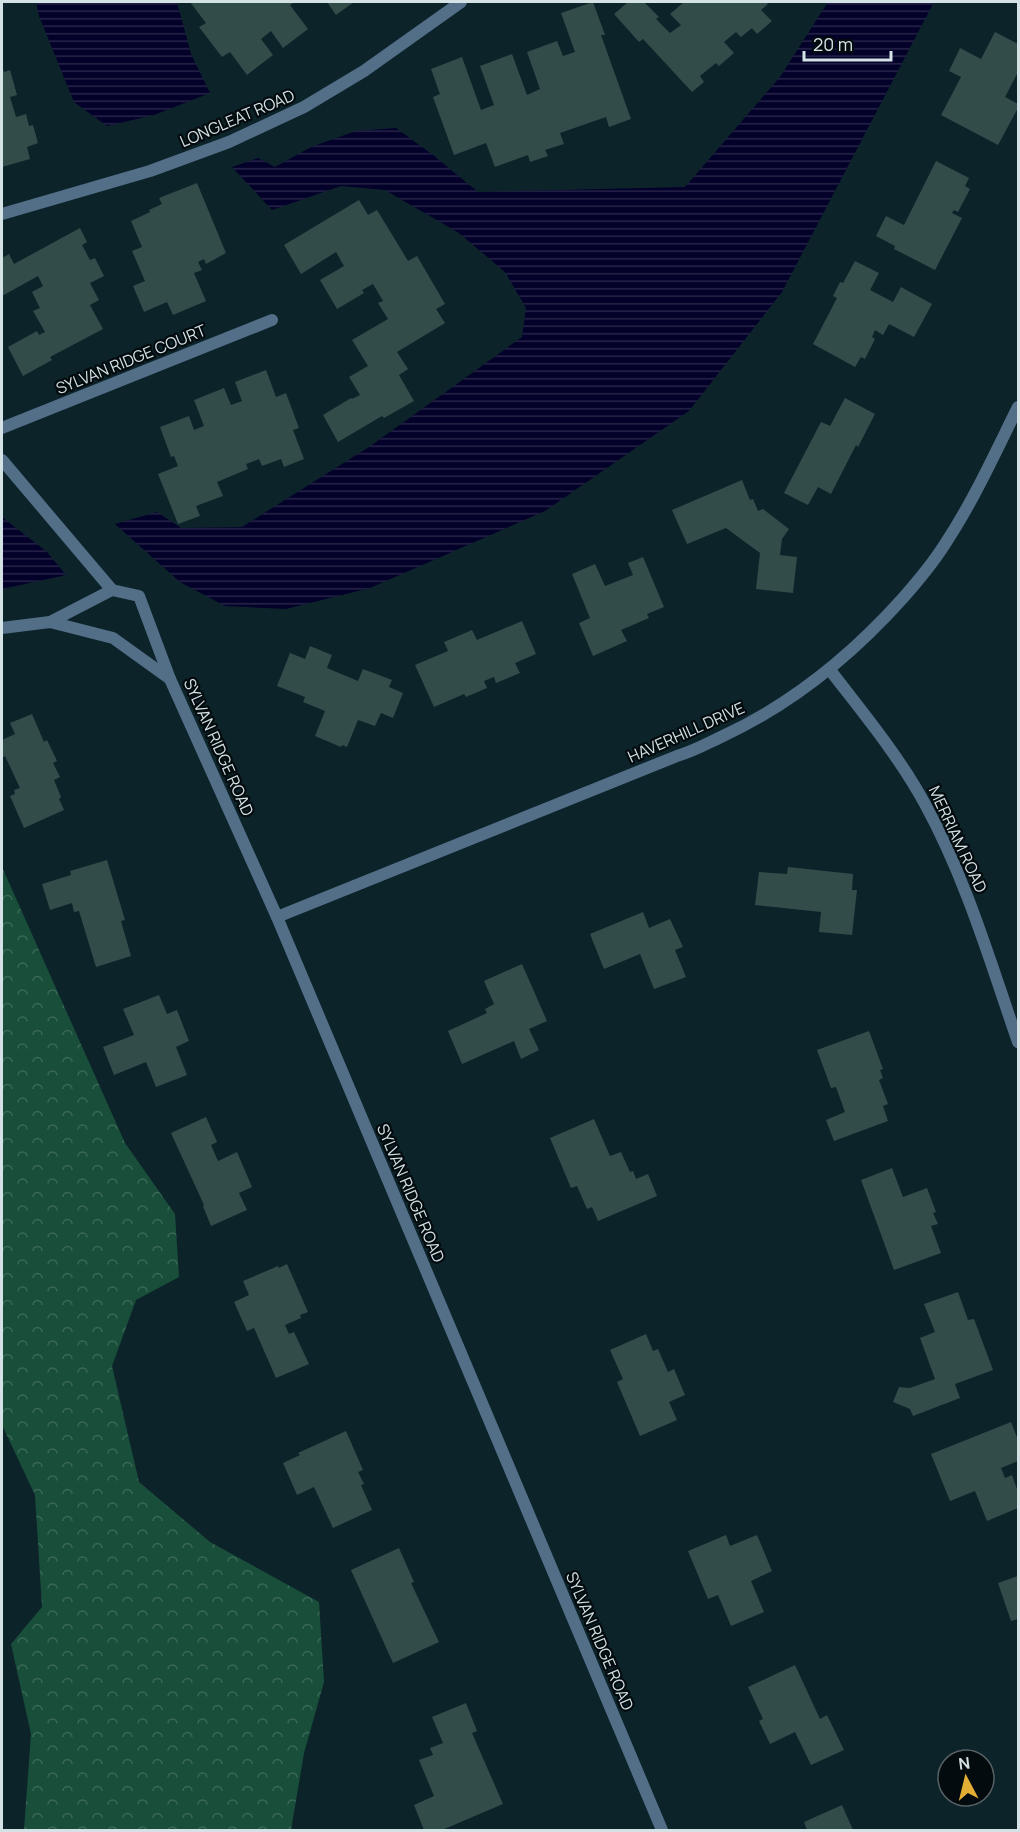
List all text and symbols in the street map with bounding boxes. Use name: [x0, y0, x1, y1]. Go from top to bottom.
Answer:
scale bar: [804, 24, 891, 62]
text: 20 m: [813, 32, 853, 56]
street label: LONGLEAT ROAD: [176, 84, 298, 152]
street label: SYLVAN RIDGE COURT: [53, 319, 210, 399]
street label: SYLVAN RIDGE ROAD: [179, 675, 259, 819]
street label: HAVERHILL DRIVE: [624, 696, 748, 768]
street label: MERRIAM ROAD: [924, 782, 992, 896]
street label: SYLVAN RIDGE ROAD: [372, 1120, 450, 1266]
street label: SYLVAN RIDGE ROAD: [561, 1568, 639, 1714]
north arrow: [936, 1748, 996, 1808]
text: N: [957, 1751, 971, 1775]

